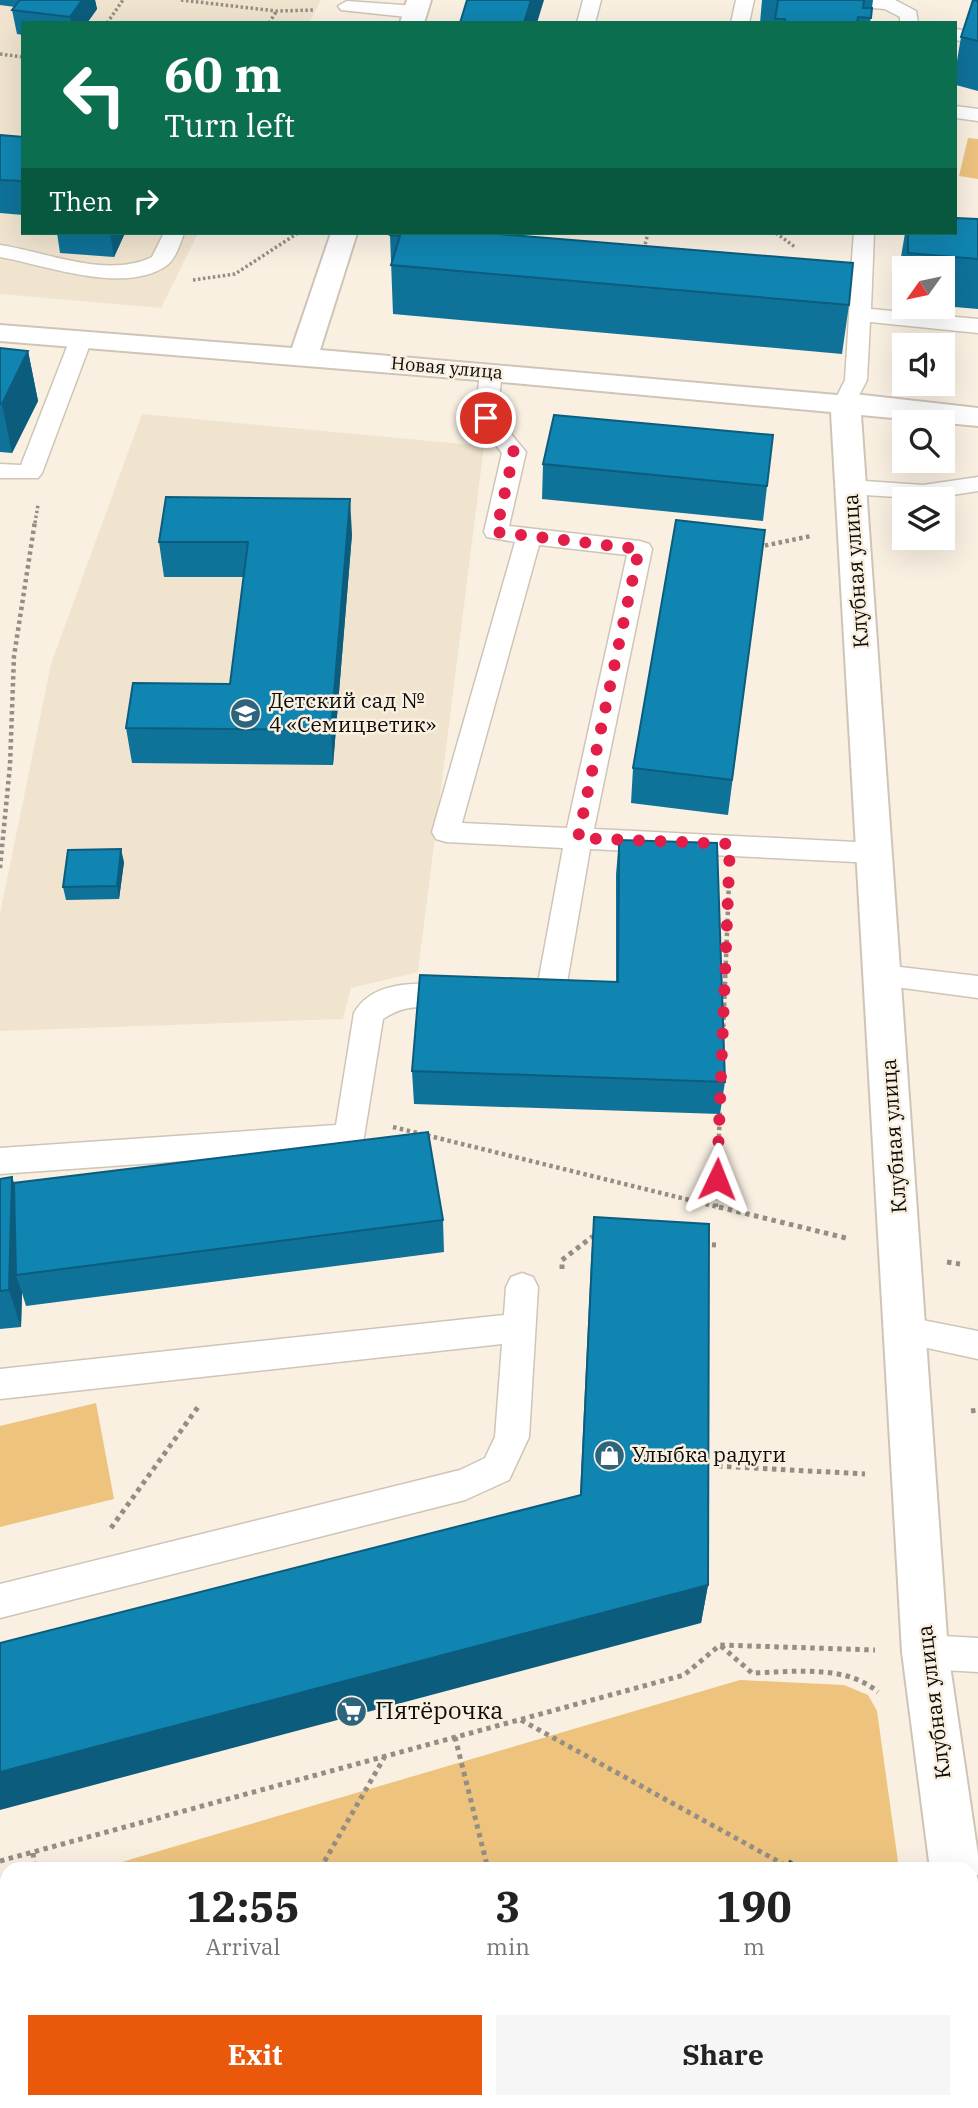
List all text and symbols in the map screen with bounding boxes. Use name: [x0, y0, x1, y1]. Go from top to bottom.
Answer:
text: 60 m: [164, 42, 282, 105]
icon: left: [49, 49, 140, 140]
text: Turn left: [164, 104, 295, 146]
icon: right: [127, 182, 165, 220]
text: Then: [49, 184, 113, 218]
north arrow: [892, 256, 956, 318]
map controls: [892, 256, 955, 550]
button: sound: [892, 333, 955, 396]
street label: Новая улица: [390, 351, 504, 384]
pin: [456, 388, 516, 448]
icon: arrive: [467, 399, 505, 437]
button: search: [892, 410, 955, 473]
button: layers: [892, 487, 955, 550]
street label: Клубная улица: [836, 493, 874, 649]
place label: Детский сад № 4 «Семицветик»: [269, 686, 436, 738]
school or university icon: Детский сад № 4 «Семицветик»: [229, 696, 263, 730]
street label: Клубная улица: [874, 1058, 912, 1214]
position arrow: [680, 1142, 754, 1216]
shop icon: Улыбка радуги: [592, 1438, 626, 1472]
place label: Улыбка радуги: [632, 1440, 786, 1468]
street label: Клубная улица: [910, 1624, 956, 1781]
supermarket icon: Пятёрочка: [335, 1694, 369, 1728]
place label: Пятёрочка: [375, 1694, 503, 1726]
text: 12:55: [186, 1879, 300, 1934]
text: 3: [495, 1879, 521, 1934]
text: 190: [716, 1879, 792, 1934]
text: Arrival: [206, 1931, 280, 1961]
text: min: [486, 1931, 530, 1961]
text: m: [743, 1931, 765, 1961]
button: Exit: [28, 2015, 482, 2095]
button: Share: [496, 2015, 950, 2095]

